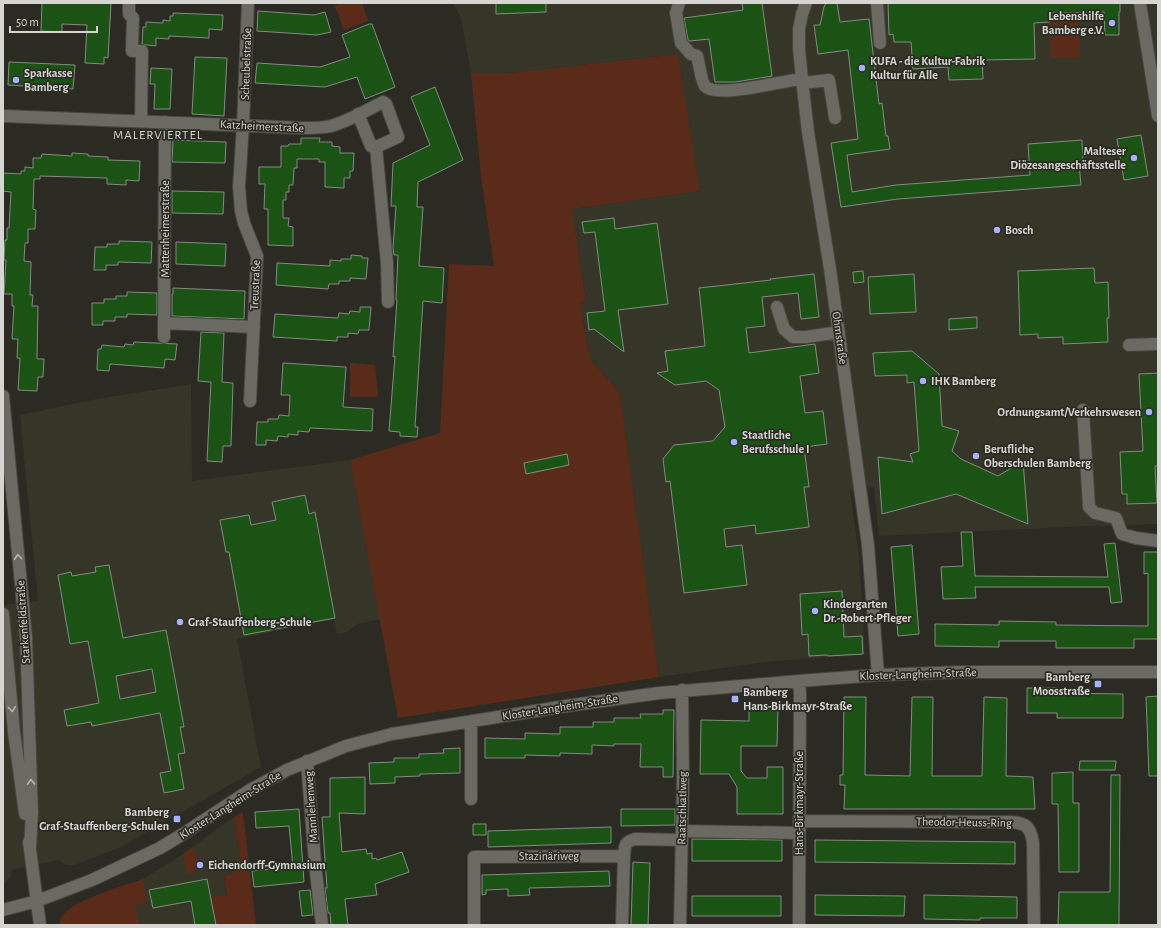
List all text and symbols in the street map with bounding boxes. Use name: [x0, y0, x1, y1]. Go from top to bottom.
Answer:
scale bar: [10, 8, 97, 34]
place label: Lebenshilfe Bamberg e.V.: [1042, 10, 1104, 36]
text: 50 m: [16, 16, 39, 28]
marker: Lebenshilfe Bamberg e.V.: [1107, 18, 1117, 28]
street label: Scheubelstraße: [239, 28, 253, 100]
place label: KUFA - die Kultur-Fabrik Kultur für Alle: [870, 55, 985, 81]
marker: KUFA - die Kultur-Fabrik Kultur für Alle: [857, 63, 867, 73]
place label: Sparkasse Bamberg: [24, 67, 73, 93]
marker: Sparkasse Bamberg: [11, 75, 21, 85]
street label: Katzheimerstraße: [220, 118, 304, 134]
district label: MALERVIERTEL: [113, 129, 203, 142]
place label: Malteser Diözesangeschäftsstelle: [1010, 145, 1127, 171]
marker: Malteser Diözesangeschäftsstelle: [1129, 153, 1139, 163]
street label: Mattenheimerstraße: [159, 180, 171, 278]
place label: Bosch: [1005, 224, 1033, 236]
marker: Bosch: [992, 225, 1002, 235]
street label: Treustraße: [248, 260, 262, 310]
street label: Ohmstraße: [830, 311, 850, 365]
place label: IHK Bamberg: [931, 375, 997, 387]
marker: IHK Bamberg: [918, 376, 928, 386]
place label: Ordnungsamt/Verkehrswesen: [997, 406, 1141, 418]
marker: Ordnungsamt/Verkehrswesen: [1144, 407, 1154, 417]
place label: Staatliche Berufsschule I: [742, 429, 809, 455]
marker: Staatliche Berufsschule I: [729, 437, 739, 447]
place label: Berufliche Oberschulen Bamberg: [984, 443, 1092, 469]
marker: Berufliche Oberschulen Bamberg: [971, 451, 981, 461]
one-way arrow: [14, 554, 23, 560]
street label: Starkenfeldstraße: [14, 580, 32, 664]
place label: Kindergarten Dr.-Robert-Pfleger: [823, 598, 912, 624]
marker: Kindergarten Dr.-Robert-Pfleger: [810, 606, 820, 616]
place label: Graf-Stauffenberg-Schule: [188, 616, 312, 628]
marker: Graf-Stauffenberg-Schule: [175, 617, 185, 627]
street label: Kloster-Langheim-Straße: [859, 666, 977, 682]
place label: Bamberg Moosstraße: [1033, 671, 1091, 697]
marker: Bamberg Moosstraße: [1093, 679, 1103, 689]
place label: Bamberg Hans-Birkmayr-Straße: [743, 686, 852, 713]
street label: Kloster-Langheim-Straße: [501, 692, 619, 722]
marker: Bamberg Hans-Birkmayr-Straße: [730, 694, 740, 704]
one-way arrow: [7, 706, 16, 712]
street label: Hans-Birkmayr-Straße: [793, 751, 806, 855]
street label: Kloster-Langheim-Straße: [177, 769, 283, 841]
street label: Mannlehenweg: [302, 770, 320, 844]
street label: Raatschkatlweg: [675, 771, 689, 845]
one-way arrow: [27, 779, 35, 785]
place label: Bamberg Graf-Stauffenberg-Schulen: [39, 806, 170, 832]
marker: Bamberg Graf-Stauffenberg-Schulen: [172, 814, 182, 824]
street label: Theodor-Heuss-Ring: [916, 815, 1012, 829]
street label: Stazinäriweg: [519, 850, 579, 862]
place label: Eichendorff-Gymnasium: [208, 859, 326, 872]
marker: Eichendorff-Gymnasium: [195, 860, 205, 870]

